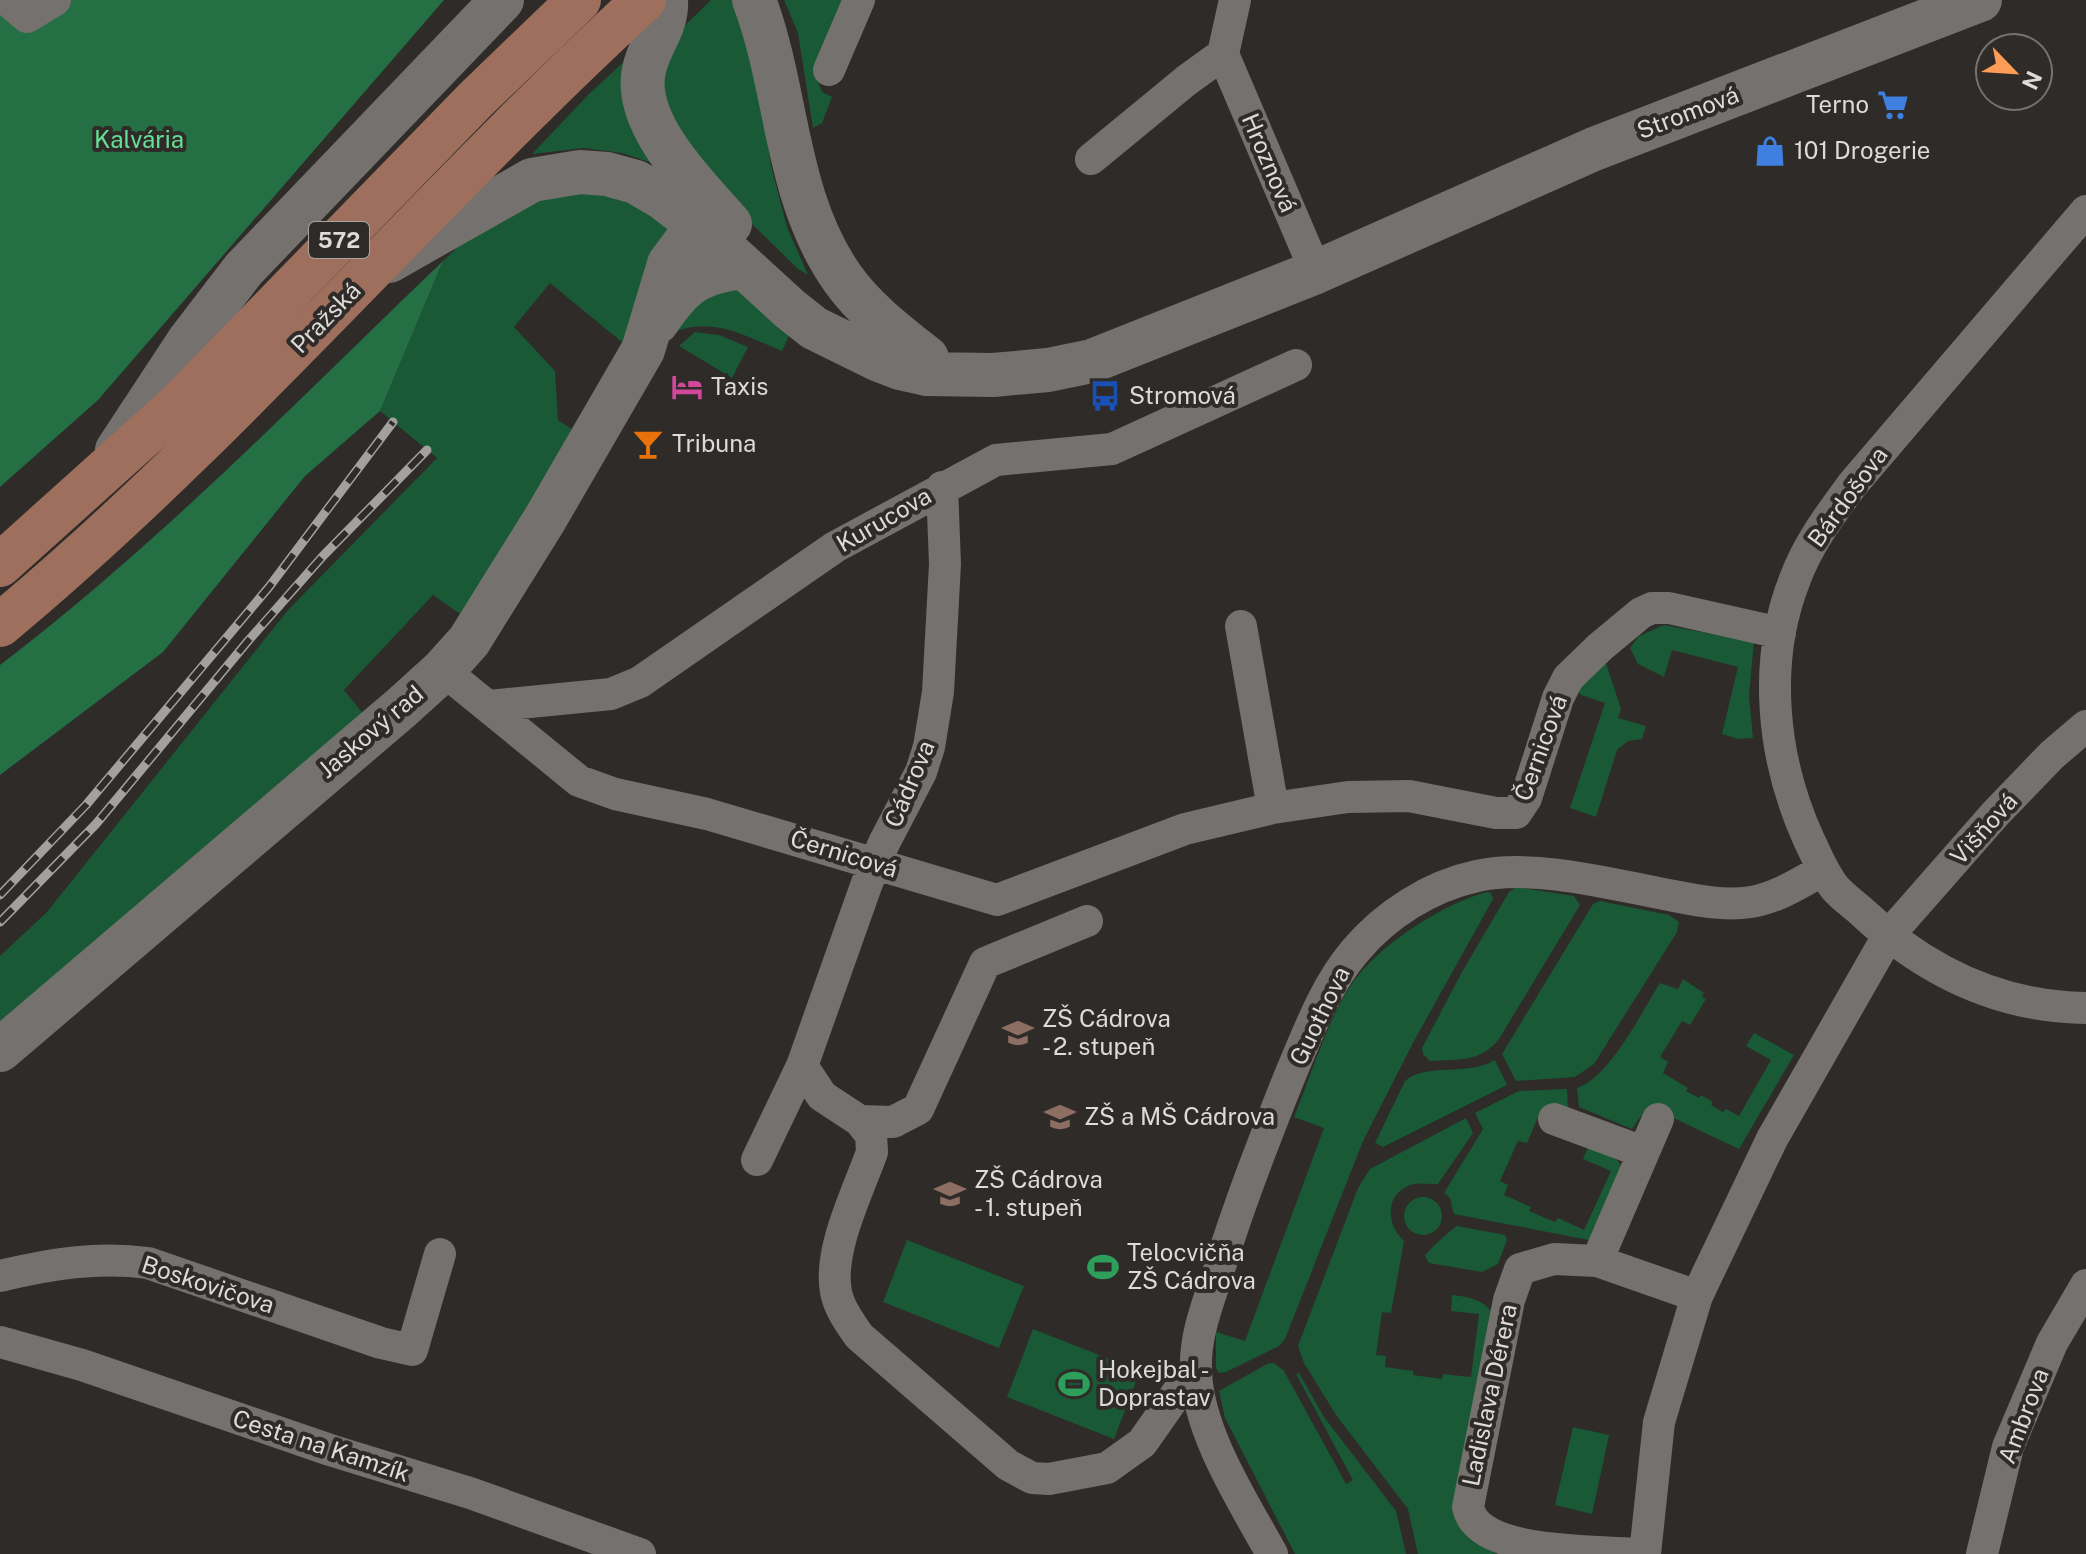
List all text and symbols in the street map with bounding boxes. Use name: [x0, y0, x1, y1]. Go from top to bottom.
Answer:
north arrow: [1974, 32, 2054, 112]
text: N: [2017, 67, 2048, 94]
street label: Stromová: [1633, 80, 1743, 144]
supermarket icon: Terno: [1876, 88, 1910, 122]
place label: Terno: [1806, 90, 1869, 118]
street label: Hroznová: [1237, 109, 1303, 216]
park label: Kalvária: [94, 125, 184, 153]
shop icon: 101 Drogerie: [1753, 134, 1787, 168]
place label: 101 Drogerie: [1794, 136, 1930, 164]
road number: 572: [309, 222, 369, 258]
street label: Pražská: [285, 276, 366, 359]
hotel icon: Taxis: [670, 370, 704, 404]
place label: Taxis: [711, 372, 768, 400]
bus stop icon: Stromová: [1088, 379, 1122, 413]
place label: Stromová: [1129, 381, 1236, 409]
bar icon: Tribuna: [631, 427, 665, 461]
place label: Tribuna: [672, 429, 756, 457]
street label: Bárdošova: [1801, 441, 1893, 552]
street label: Kurucova: [831, 481, 936, 557]
street label: Jaskový rad: [312, 679, 429, 783]
street label: Černicová: [1508, 691, 1572, 804]
street label: Cádrova: [878, 736, 940, 831]
street label: Višňová: [1944, 787, 2023, 870]
street label: Černicová: [787, 823, 901, 883]
street label: Guothova: [1283, 962, 1355, 1069]
place label: ZŠ Cádrova - 2. stupeň: [1042, 1004, 1171, 1060]
school or university icon: ZŠ Cádrova - 2. stupeň: [1001, 1016, 1035, 1050]
school or university icon: ZŠ a MŠ Cádrova: [1043, 1100, 1077, 1134]
place label: ZŠ a MŠ Cádrova: [1084, 1102, 1275, 1130]
place label: ZŠ Cádrova - 1. stupeň: [974, 1165, 1103, 1221]
school or university icon: ZŠ Cádrova - 1. stupeň: [933, 1177, 967, 1211]
place label: Telocvičňa ZŠ Cádrova: [1127, 1238, 1256, 1294]
street label: Boskovičova: [139, 1249, 278, 1319]
sports icon: Telocvičňa ZŠ Cádrova: [1086, 1250, 1120, 1284]
street label: Ladislava Dérera: [1456, 1301, 1522, 1488]
place label: Hokejbal - Doprastav: [1098, 1355, 1211, 1411]
street label: Ambrova: [1992, 1364, 2054, 1467]
sports icon: Hokejbal - Doprastav: [1057, 1367, 1091, 1401]
street label: Cesta na Kamzík: [229, 1403, 413, 1487]

